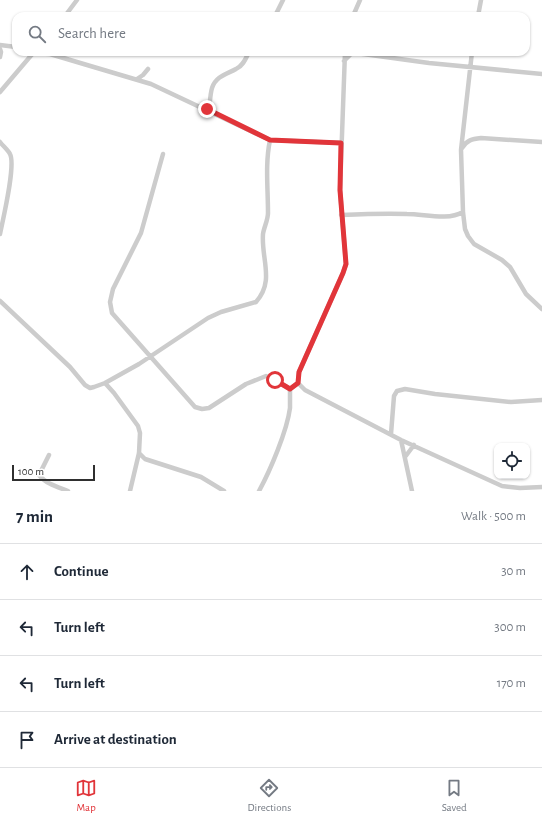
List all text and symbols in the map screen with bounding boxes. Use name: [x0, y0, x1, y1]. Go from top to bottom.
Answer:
search box: [12, 12, 530, 56]
icon: search: [26, 23, 48, 45]
text: Search here: [58, 26, 126, 41]
route end: [198, 100, 216, 118]
route start: [266, 371, 284, 389]
map controls: [494, 443, 530, 479]
button: locate: [494, 443, 530, 479]
scale bar: [12, 463, 95, 482]
text: 100 m: [18, 466, 44, 477]
text: 7 min: [16, 508, 53, 525]
text: Walk · 500 m: [461, 510, 526, 523]
icon: ahead: [16, 561, 38, 583]
text: Continue: [54, 564, 109, 579]
text: 30 m: [501, 565, 526, 578]
icon: left: [16, 617, 38, 639]
text: Turn left: [54, 620, 105, 635]
text: 300 m: [494, 621, 526, 634]
icon: left: [16, 673, 38, 695]
text: Turn left: [54, 676, 105, 691]
text: 170 m: [497, 677, 526, 690]
icon: arrive: [16, 729, 38, 751]
text: Arrive at destination: [54, 732, 177, 747]
tab: Map: [75, 777, 97, 814]
tab: Directions: [247, 777, 291, 814]
tab: Saved: [442, 777, 467, 814]

